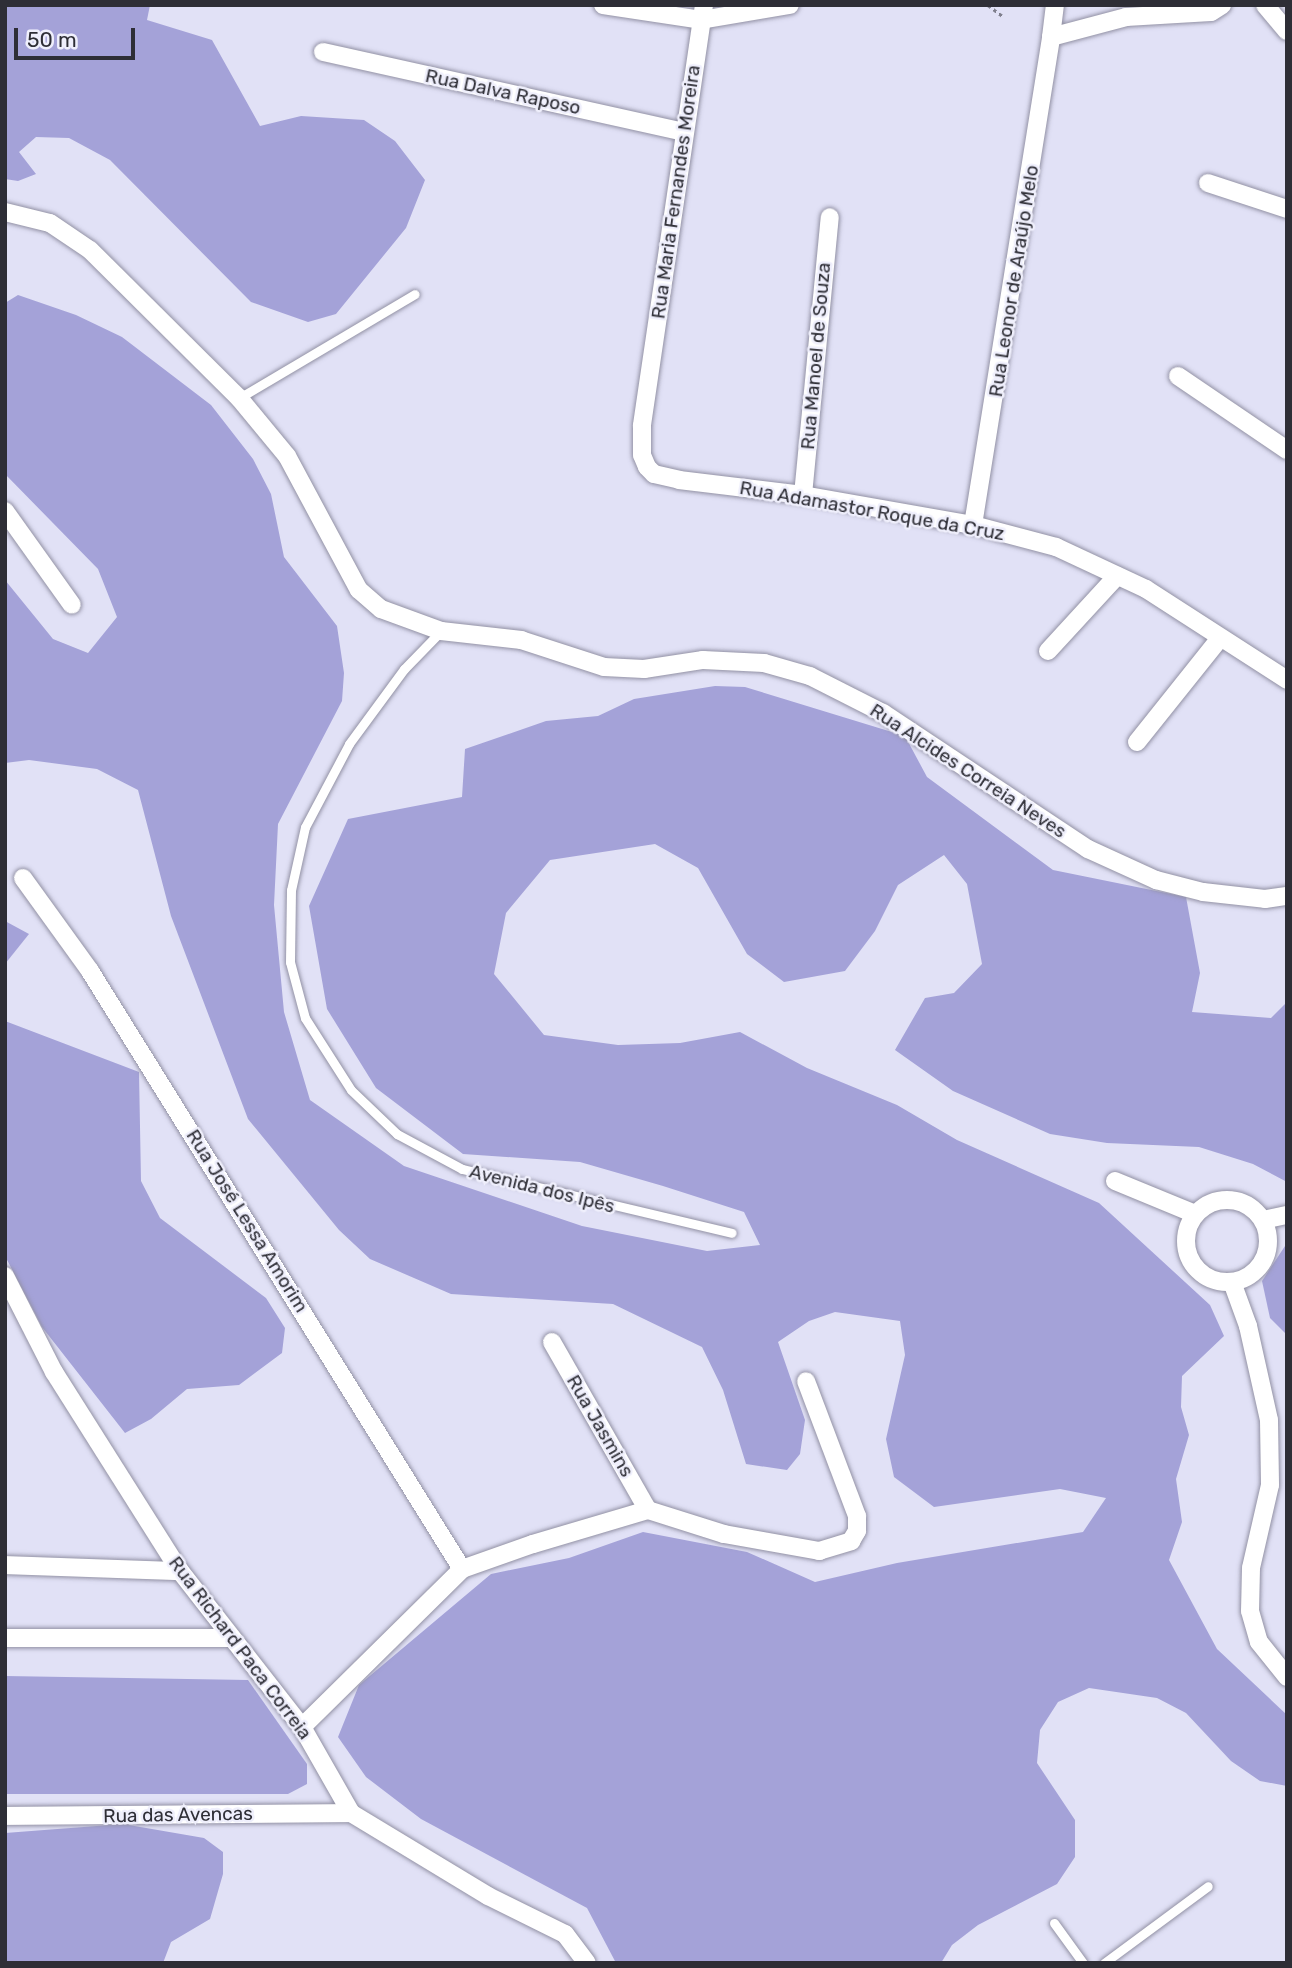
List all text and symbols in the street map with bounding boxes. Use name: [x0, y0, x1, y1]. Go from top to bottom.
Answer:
scale bar: [18, 14, 138, 58]
text: 50 m: [27, 27, 77, 52]
street label: Rua Dalva Raposo: [423, 64, 583, 120]
street label: Rua Maria Fernandes Moreira: [647, 64, 705, 320]
street label: Rua Leonor de Araújo Melo: [984, 163, 1044, 399]
street label: Rua Manoel de Souza: [796, 261, 836, 451]
street label: Rua Adamastor Roque da Cruz: [737, 476, 1007, 546]
street label: Rua Alcides Correia Neves: [865, 699, 1071, 843]
street label: Rua José Lessa Amorim: [181, 1125, 313, 1317]
street label: Avenida dos Ipês: [467, 1160, 617, 1218]
street label: Rua Jasmins: [562, 1371, 638, 1481]
street label: Rua Richard Paca Correia: [164, 1552, 316, 1744]
street label: Rua das Avencas: [103, 1802, 253, 1828]

